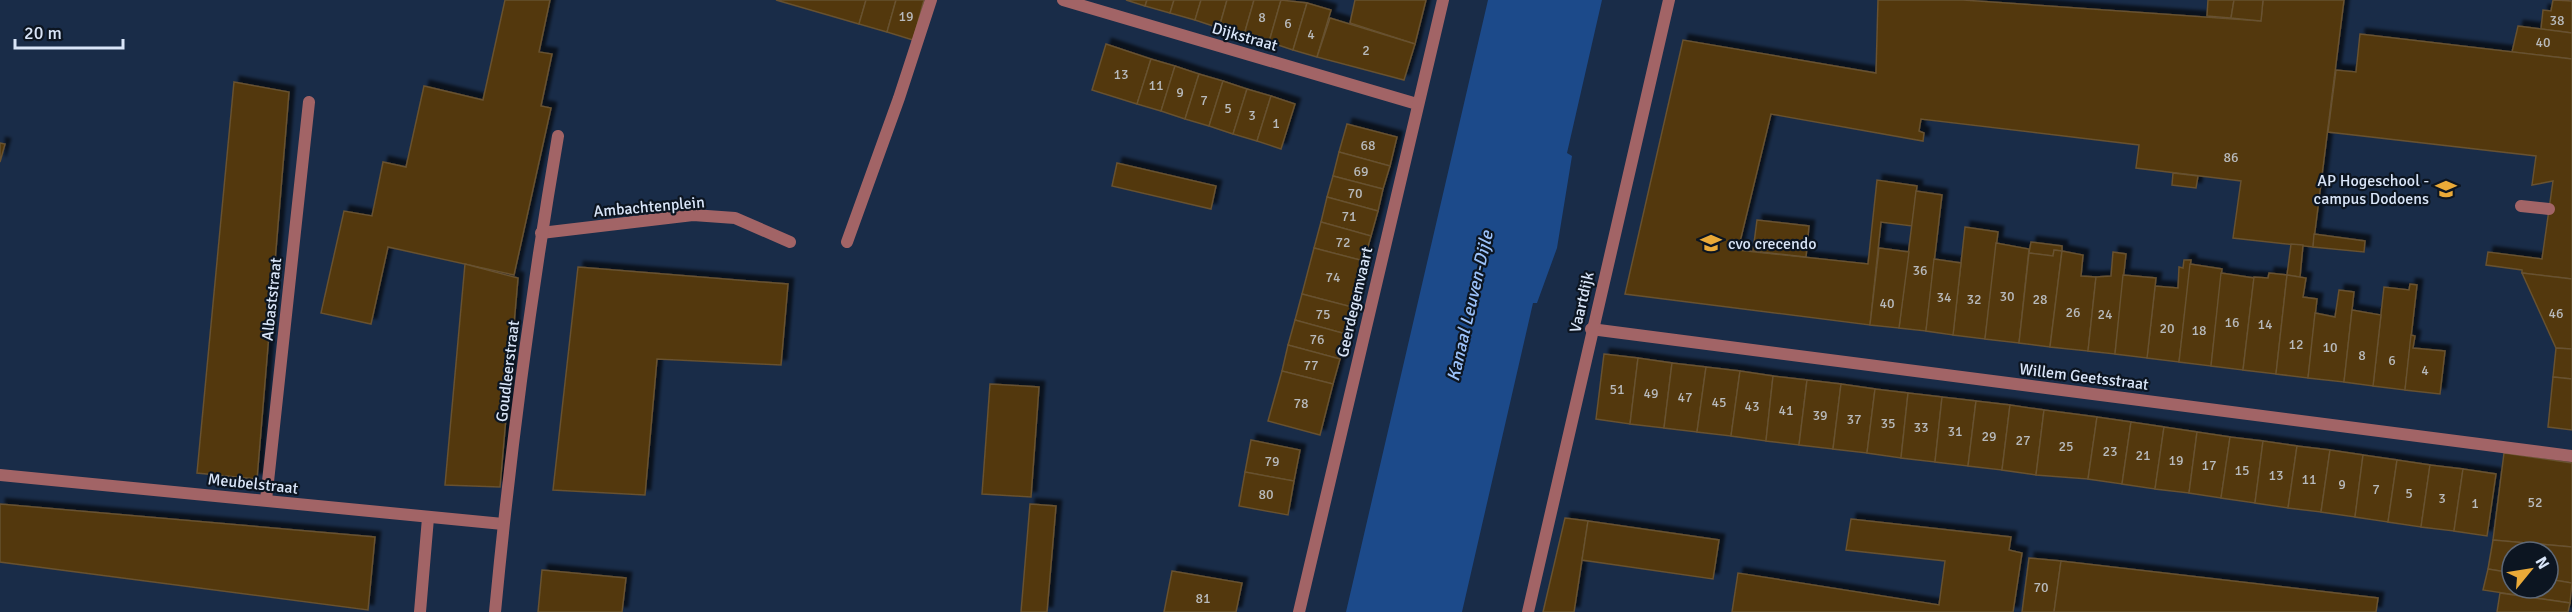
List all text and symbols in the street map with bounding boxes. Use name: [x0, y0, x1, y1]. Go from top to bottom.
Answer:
house number: 19: [898, 8, 914, 25]
house number: 8: [1258, 9, 1266, 26]
scale bar: [15, 12, 123, 50]
house number: 38: [2549, 12, 2565, 29]
house number: 6: [1284, 15, 1292, 32]
street label: Dijkstraat: [1210, 18, 1280, 56]
text: 20 m: [24, 22, 62, 44]
house number: 4: [1307, 26, 1315, 43]
house number: 40: [2535, 34, 2551, 51]
house number: 2: [1362, 42, 1370, 59]
house number: 13: [1113, 66, 1129, 83]
house number: 11: [1148, 77, 1164, 94]
house number: 9: [1176, 84, 1184, 101]
house number: 7: [1200, 92, 1208, 109]
house number: 5: [1224, 100, 1232, 117]
house number: 3: [1248, 107, 1256, 124]
house number: 1: [1272, 115, 1280, 132]
house number: 68: [1360, 137, 1376, 154]
house number: 86: [2223, 149, 2239, 166]
house number: 69: [1353, 163, 1369, 180]
place label: AP Hogeschool - campus Dodoens: [2314, 171, 2429, 209]
school or university icon: AP Hogeschool - campus Dodoens: [2434, 177, 2458, 201]
house number: 70: [1347, 185, 1363, 202]
street label: Ambachtenplein: [593, 192, 706, 222]
house number: 71: [1341, 208, 1357, 225]
water label: Kanaal Leuven-Dijle: [1442, 228, 1498, 383]
school or university icon: cvo crecendo: [1699, 231, 1723, 255]
house number: 72: [1335, 234, 1351, 251]
place label: cvo crecendo: [1728, 234, 1817, 254]
street label: Geerdegemvaart: [1333, 245, 1377, 359]
street label: Albaststraat: [258, 256, 286, 342]
house number: 36: [1912, 262, 1928, 279]
house number: 74: [1325, 269, 1341, 286]
street label: Vaartdijk: [1565, 270, 1599, 335]
house number: 30: [1999, 288, 2015, 305]
house number: 34: [1936, 289, 1952, 306]
house number: 32: [1966, 291, 1982, 308]
house number: 28: [2032, 291, 2048, 308]
house number: 40: [1879, 295, 1895, 312]
house number: 26: [2065, 304, 2081, 321]
house number: 46: [2548, 305, 2564, 322]
house number: 75: [1315, 306, 1331, 323]
house number: 24: [2097, 306, 2113, 323]
house number: 16: [2224, 314, 2240, 331]
house number: 14: [2257, 316, 2273, 333]
street label: Goudleerstraat: [492, 319, 524, 423]
house number: 20: [2159, 320, 2175, 337]
house number: 18: [2191, 322, 2207, 339]
house number: 76: [1309, 331, 1325, 348]
house number: 12: [2288, 336, 2304, 353]
house number: 10: [2322, 339, 2338, 356]
house number: 8: [2358, 347, 2366, 364]
house number: 6: [2388, 352, 2396, 369]
house number: 77: [1303, 357, 1319, 374]
street label: Willem Geetsstraat: [2018, 359, 2150, 395]
house number: 4: [2421, 362, 2429, 379]
house number: 51: [1609, 381, 1625, 398]
house number: 49: [1643, 385, 1659, 402]
house number: 47: [1677, 389, 1693, 406]
house number: 45: [1711, 394, 1727, 411]
house number: 78: [1293, 395, 1309, 412]
house number: 43: [1744, 398, 1760, 415]
house number: 41: [1778, 402, 1794, 419]
house number: 39: [1812, 407, 1828, 424]
house number: 37: [1846, 411, 1862, 428]
house number: 35: [1880, 415, 1896, 432]
house number: 33: [1913, 419, 1929, 436]
house number: 31: [1947, 423, 1963, 440]
house number: 29: [1981, 428, 1997, 445]
house number: 27: [2015, 432, 2031, 449]
house number: 25: [2058, 438, 2074, 455]
house number: 23: [2102, 443, 2118, 460]
house number: 21: [2135, 447, 2151, 464]
house number: 19: [2168, 452, 2184, 469]
house number: 79: [1264, 453, 1280, 470]
house number: 17: [2201, 457, 2217, 474]
house number: 15: [2234, 462, 2250, 479]
house number: 13: [2268, 467, 2284, 484]
street label: Meubelstraat: [207, 469, 300, 499]
house number: 11: [2301, 471, 2317, 488]
house number: 9: [2338, 476, 2346, 493]
house number: 7: [2372, 481, 2380, 498]
house number: 5: [2405, 485, 2413, 502]
house number: 80: [1258, 486, 1274, 503]
house number: 3: [2438, 490, 2446, 507]
house number: 52: [2527, 494, 2543, 511]
house number: 1: [2471, 495, 2479, 512]
north arrow: [2500, 540, 2560, 600]
text: N: [2531, 553, 2554, 573]
house number: 70: [2033, 579, 2049, 596]
house number: 81: [1195, 590, 1211, 607]

